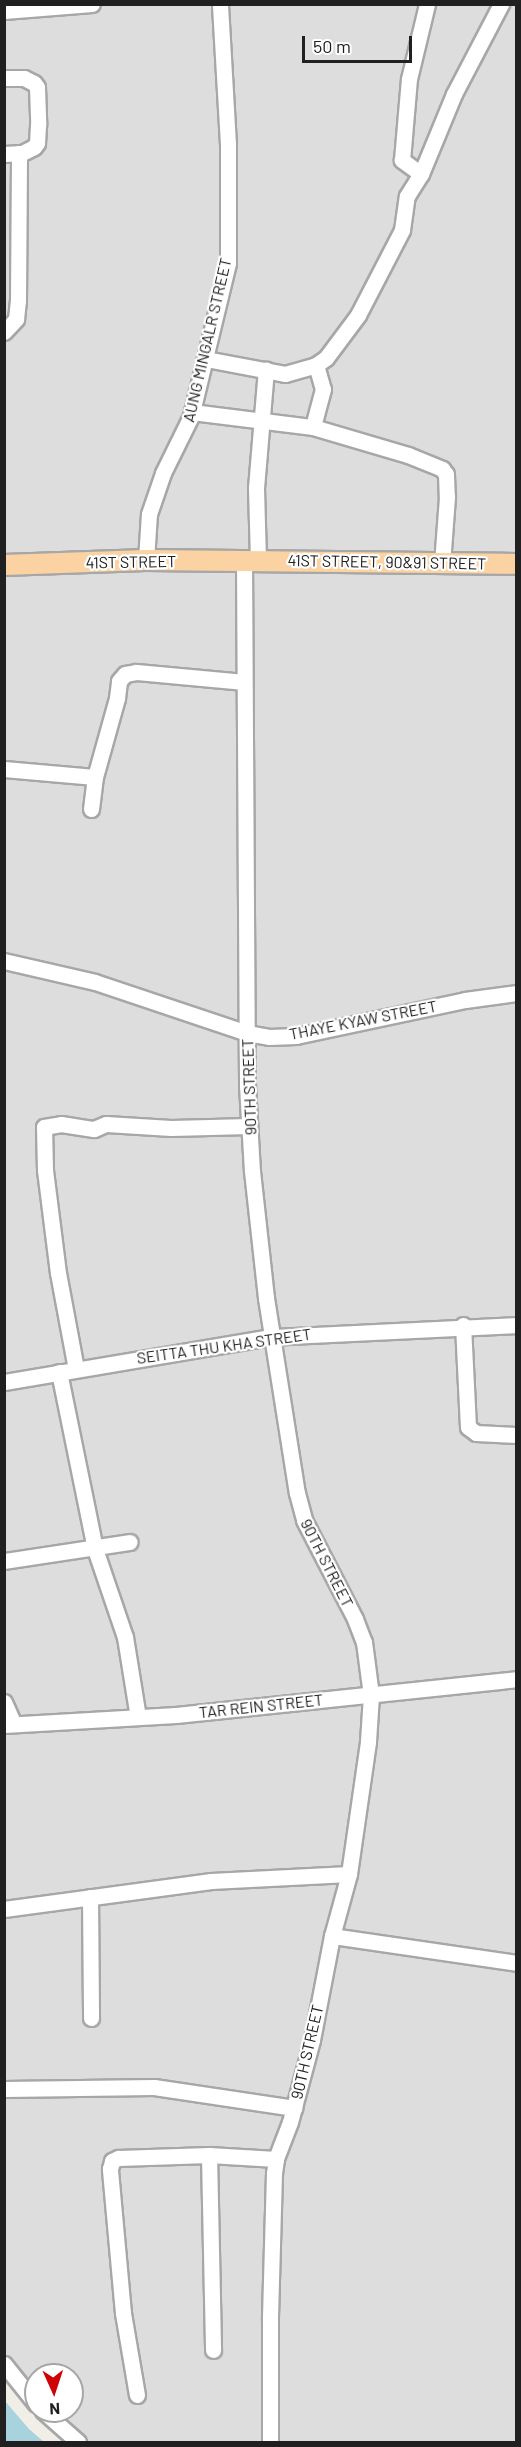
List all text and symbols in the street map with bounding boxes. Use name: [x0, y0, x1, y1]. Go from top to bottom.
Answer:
scale bar: [305, 24, 414, 62]
text: 50 m: [313, 35, 351, 57]
street label: AUNG MINGALR STREET: [179, 256, 235, 424]
street label: 41ST STREET, 90&91 STREET: [288, 551, 486, 573]
street label: 41ST STREET: [86, 552, 176, 572]
street label: THAYE KYAW STREET: [288, 996, 438, 1044]
street label: 90TH STREET: [238, 1038, 260, 1136]
street label: SEITTA THU KHA STREET: [135, 1324, 313, 1368]
street label: 90TH STREET: [297, 1516, 357, 1610]
street label: TAR REIN STREET: [198, 1690, 324, 1722]
street label: 90TH STREET: [287, 2003, 327, 2101]
north arrow: [24, 2363, 84, 2423]
text: N: [49, 2400, 61, 2419]

